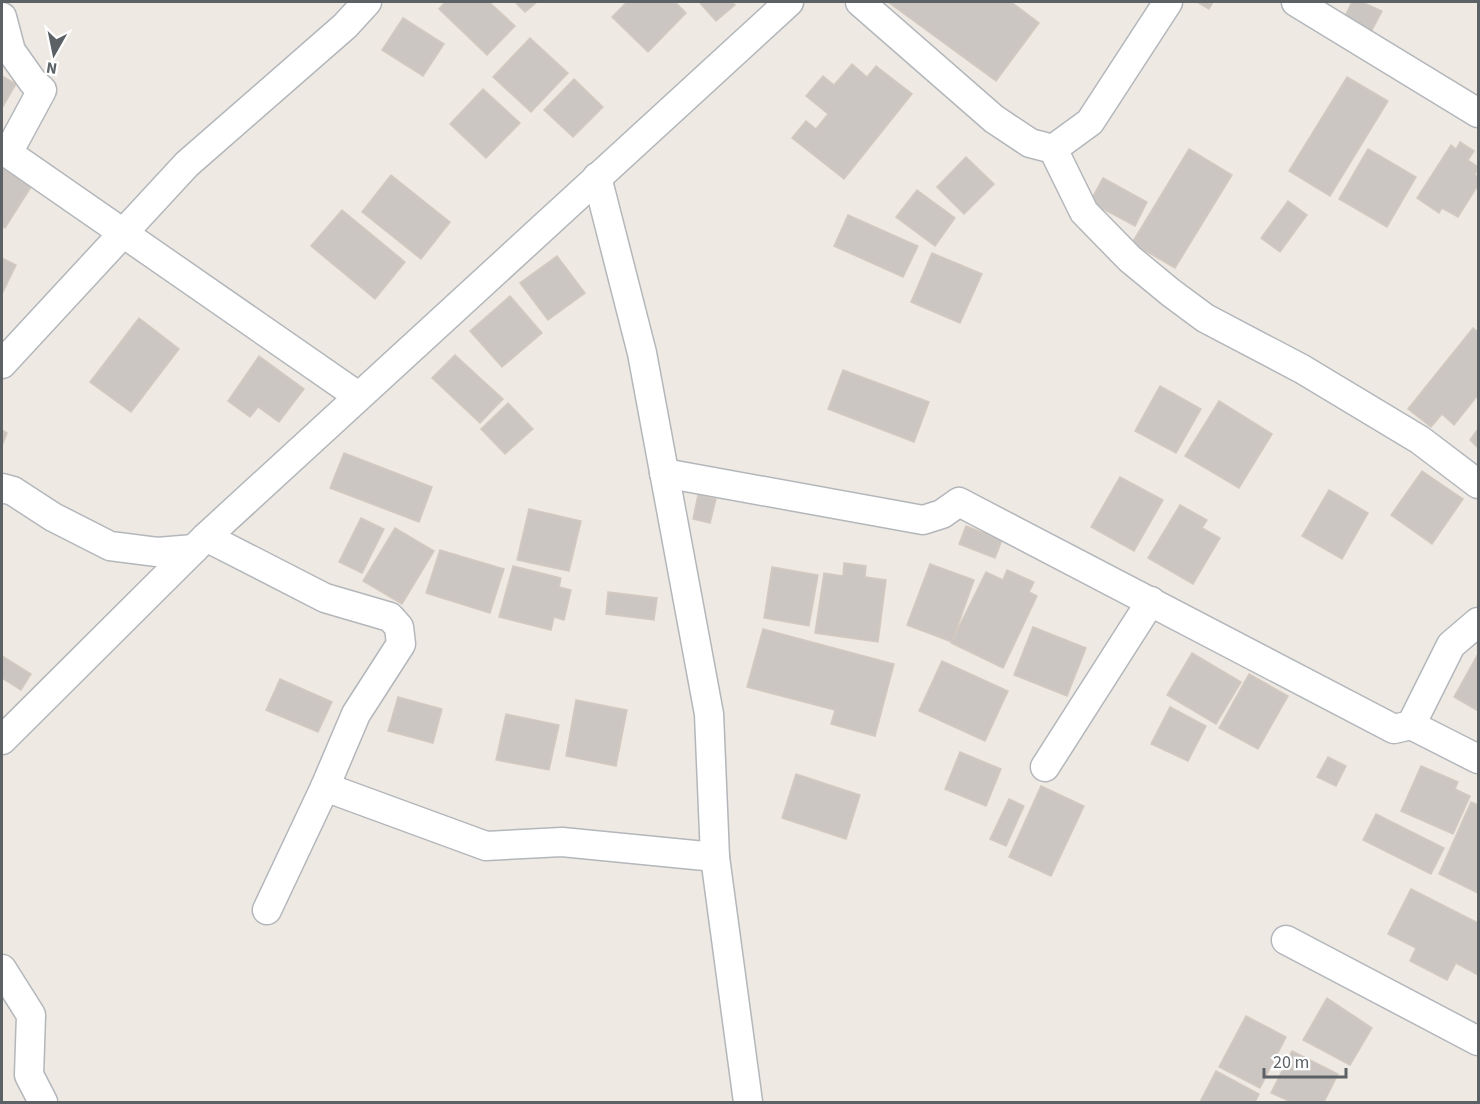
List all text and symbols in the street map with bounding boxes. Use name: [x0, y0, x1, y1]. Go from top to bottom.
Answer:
north arrow: [24, 24, 84, 84]
text: N: [45, 56, 59, 80]
scale bar: [1264, 1041, 1346, 1079]
text: 20 m: [1273, 1050, 1309, 1075]

